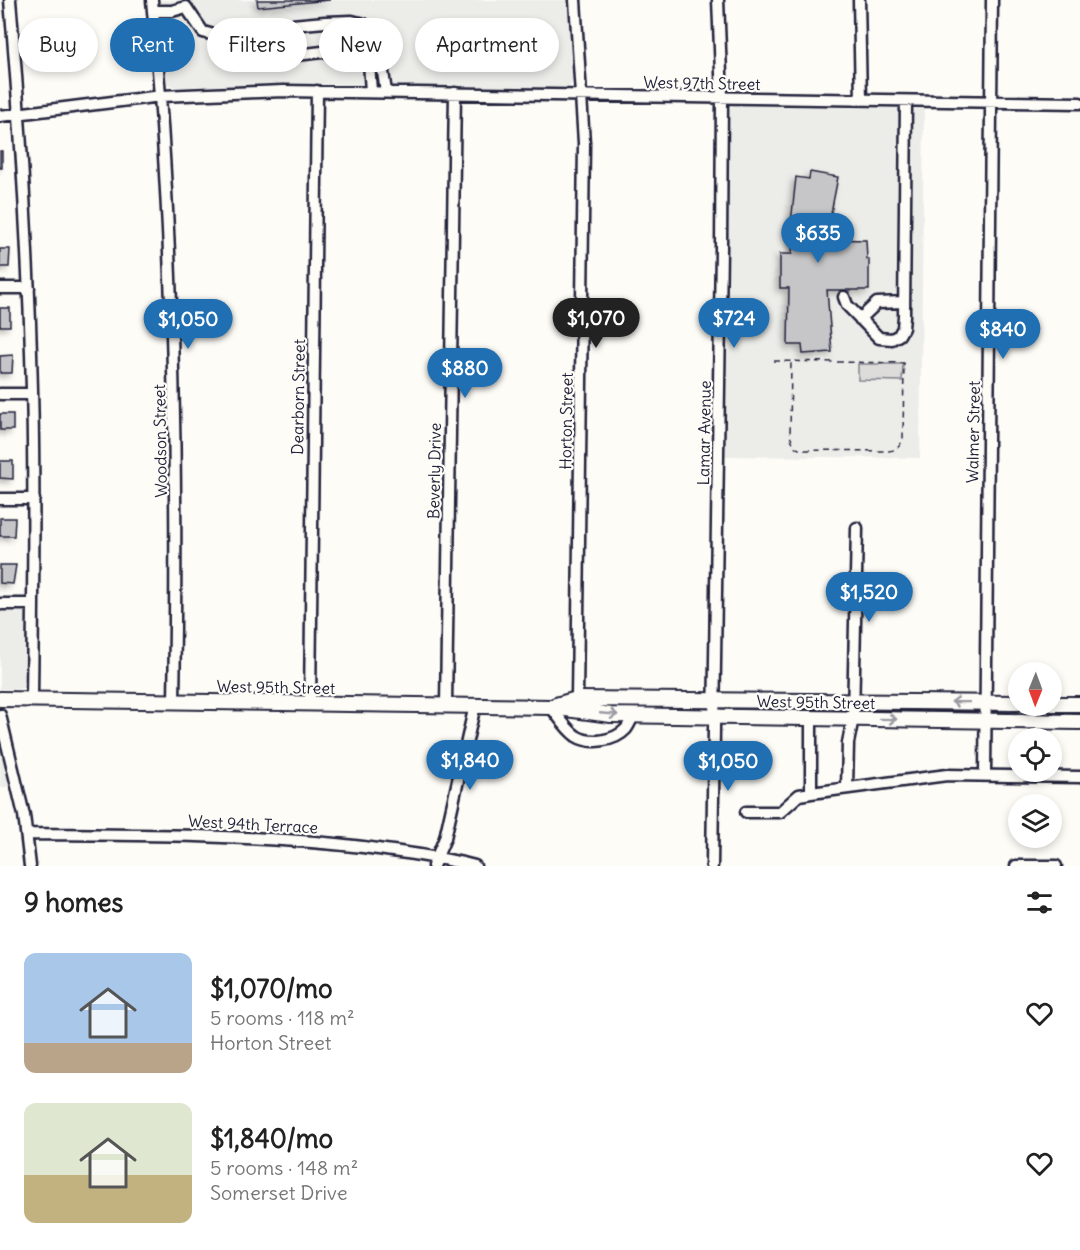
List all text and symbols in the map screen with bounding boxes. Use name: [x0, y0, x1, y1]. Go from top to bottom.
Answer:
chip: Buy: [18, 18, 98, 72]
chip: Rent: [110, 18, 195, 72]
chip: Filters: [207, 18, 307, 72]
chip: New: [319, 18, 403, 72]
chip: Apartment: [415, 18, 559, 72]
street label: West 97th Street: [643, 72, 761, 94]
pin: $635: [782, 213, 854, 264]
text: $635: [795, 220, 841, 245]
pin: $1,070: [547, 298, 645, 349]
pin: $724: [698, 298, 770, 349]
pin: $1,050: [139, 299, 237, 350]
text: $1,070: [567, 305, 625, 330]
text: $724: [712, 305, 756, 330]
text: $1,050: [158, 306, 218, 331]
pin: $840: [967, 309, 1039, 360]
text: $840: [979, 316, 1027, 341]
street label: Dearborn Street: [287, 338, 309, 455]
pin: $880: [429, 348, 501, 399]
text: $880: [441, 355, 489, 380]
street label: Horton Street: [555, 372, 577, 470]
street label: Lamar Avenue: [693, 380, 715, 486]
street label: Walmer Street: [962, 380, 984, 483]
street label: Woodson Street: [149, 384, 171, 498]
street label: Beverly Drive: [423, 423, 445, 519]
pin: $1,520: [820, 572, 918, 623]
text: $1,520: [840, 579, 898, 604]
north arrow: [1008, 662, 1062, 716]
map controls: [1008, 662, 1062, 848]
street label: West 95th Street: [217, 676, 336, 698]
street label: West 95th Street: [757, 691, 876, 713]
one-way arrow: [951, 696, 971, 708]
one-way arrow: [599, 709, 619, 720]
one-way arrow: [878, 713, 898, 725]
button: locate: [1008, 728, 1062, 782]
pin: $1,840: [421, 740, 519, 791]
pin: $1,050: [679, 741, 777, 792]
text: $1,840: [440, 747, 500, 772]
text: $1,050: [698, 748, 758, 773]
button: layers: [1008, 794, 1062, 848]
street label: West 94th Terrace: [187, 811, 319, 837]
text: 9 homes: [24, 886, 123, 919]
icon: filters: [1023, 886, 1056, 919]
text: $1,070/mo: [210, 972, 333, 1005]
icon: home: [72, 977, 144, 1049]
icon: heart: [1023, 997, 1056, 1030]
text: 5 rooms · 118 m²: [210, 1005, 355, 1030]
text: Horton Street: [210, 1030, 331, 1055]
text: $1,840/mo: [210, 1122, 333, 1155]
icon: home: [72, 1127, 144, 1199]
icon: heart: [1023, 1147, 1056, 1180]
text: 5 rooms · 148 m²: [210, 1155, 358, 1180]
text: Somerset Drive: [210, 1180, 348, 1205]

